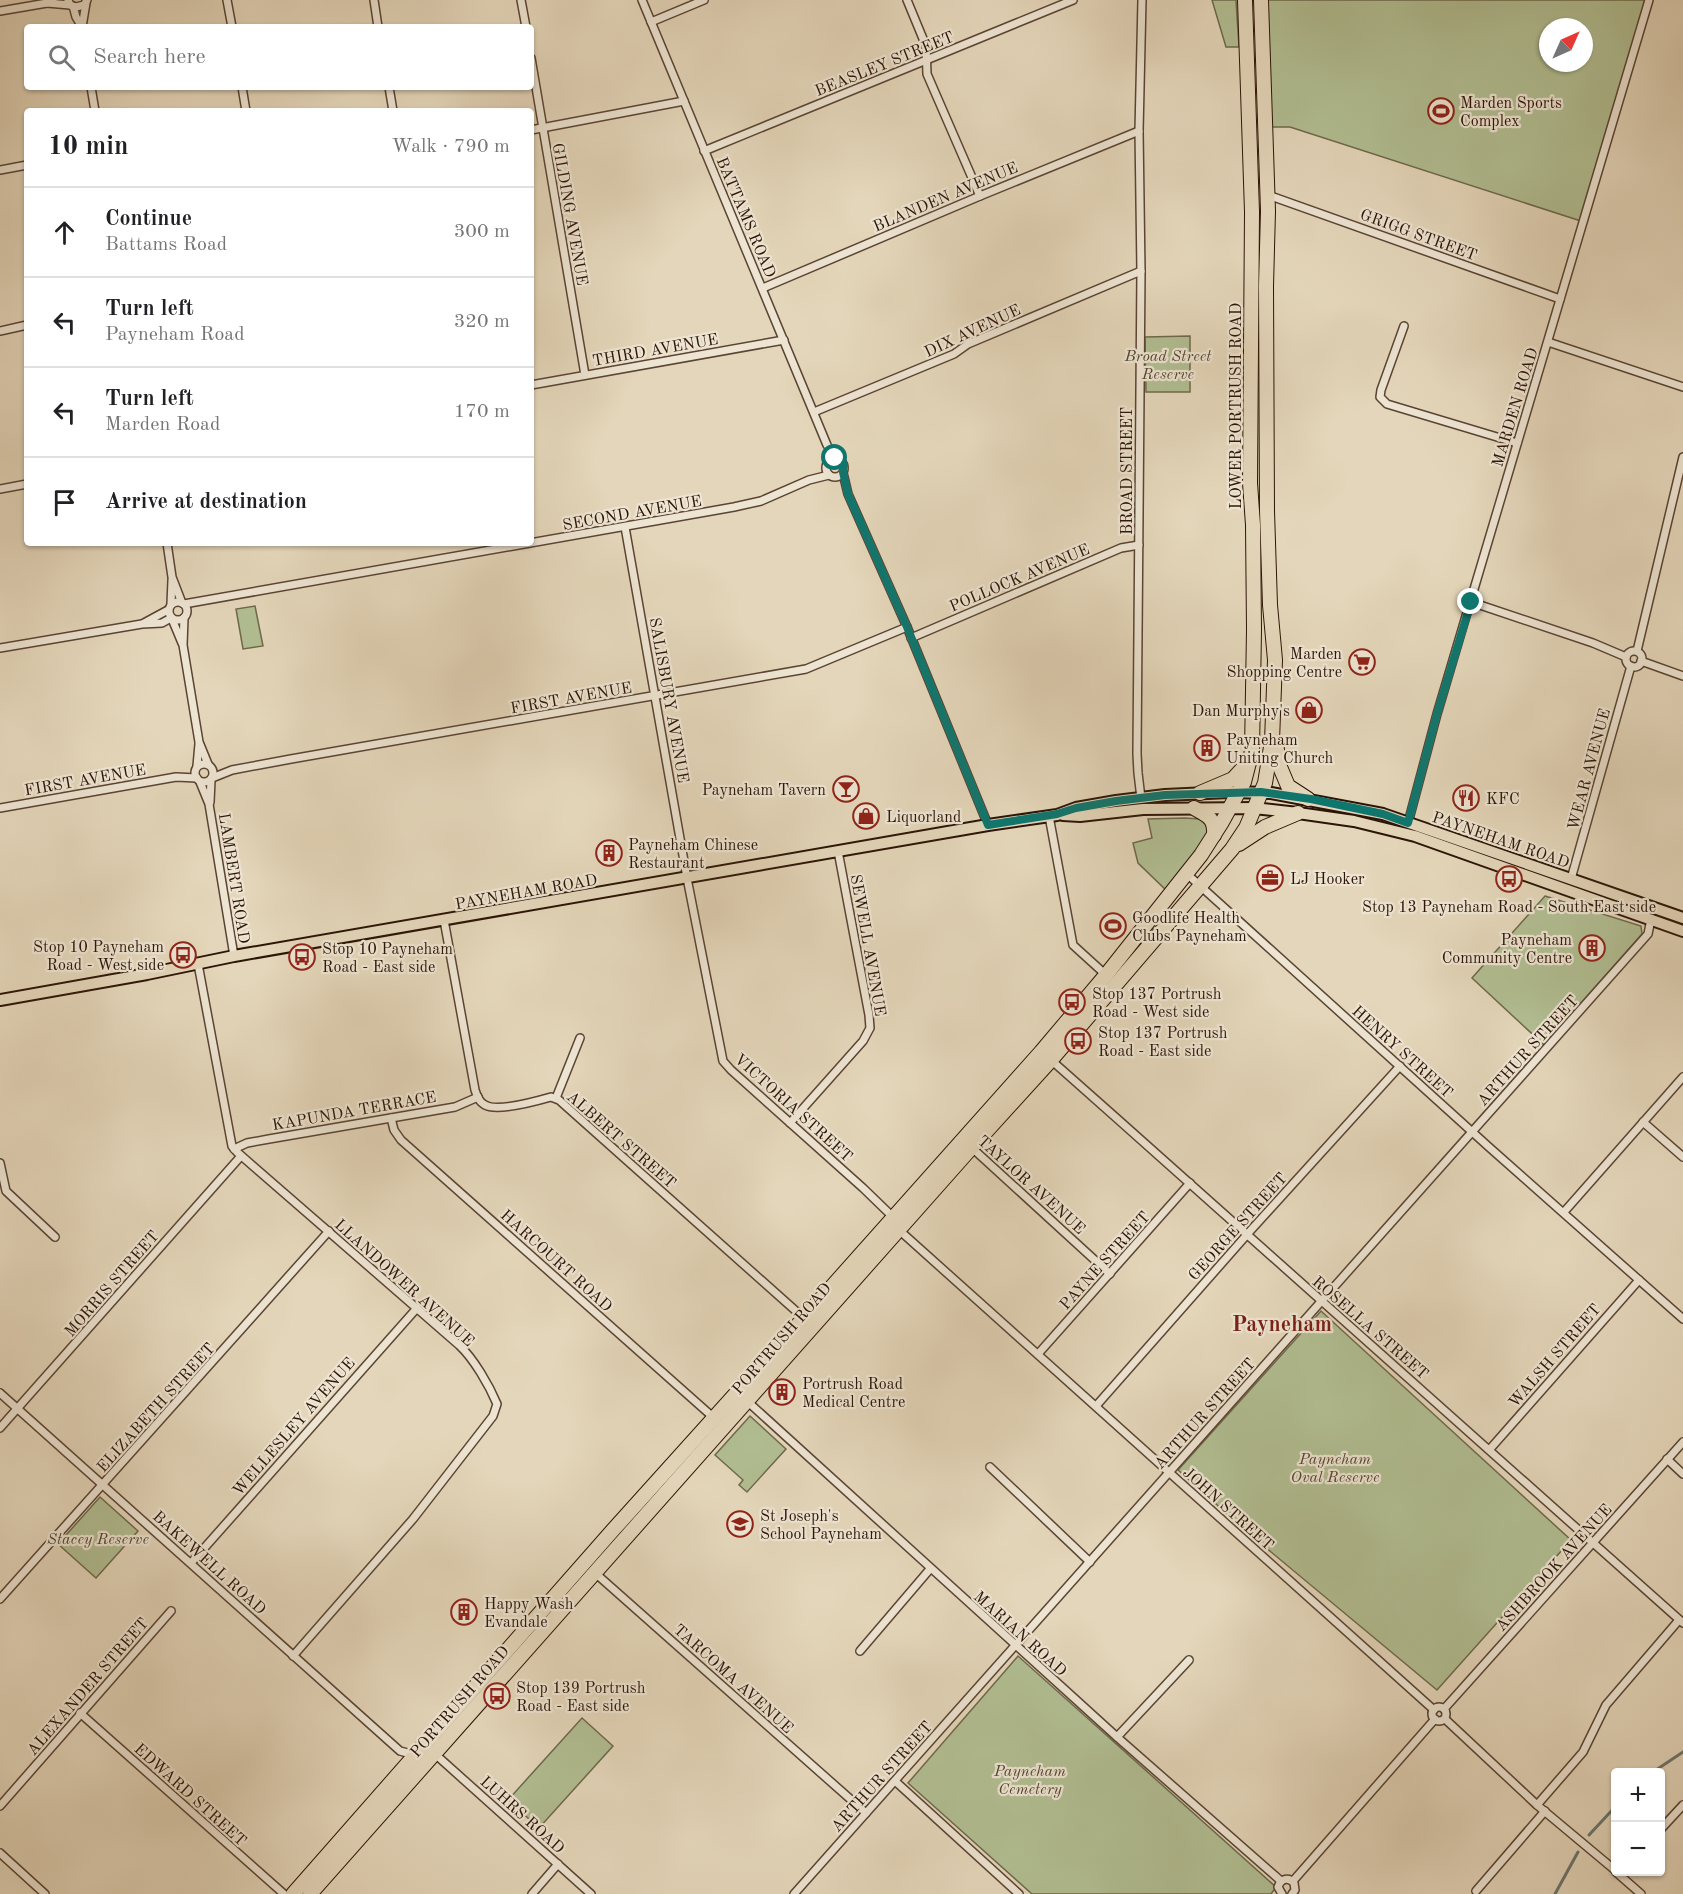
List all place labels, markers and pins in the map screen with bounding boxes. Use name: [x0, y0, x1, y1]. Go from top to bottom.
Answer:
sports icon: Marden Sports Complex: [1426, 96, 1456, 126]
place label: Marden Sports Complex: [1460, 96, 1562, 130]
place label: Marden Shopping Centre: [1227, 647, 1342, 681]
supermarket icon: Marden Shopping Centre: [1347, 647, 1377, 677]
shop icon: Dan Murphy's: [1294, 695, 1324, 725]
place label: Dan Murphy's: [1192, 704, 1290, 720]
building icon: Payneham Uniting Church: [1192, 733, 1222, 763]
place label: Payneham Uniting Church: [1226, 733, 1334, 767]
bar icon: Payneham Tavern: [831, 774, 861, 804]
place label: Payneham Tavern: [702, 783, 826, 799]
restaurant icon: KFC: [1451, 783, 1481, 813]
place label: KFC: [1486, 792, 1520, 808]
shop icon: Liquorland: [851, 801, 881, 831]
place label: Liquorland: [886, 810, 961, 826]
building icon: Payneham Chinese Restaurant: [594, 838, 624, 868]
place label: Payneham Chinese Restaurant: [628, 838, 758, 872]
office icon: LJ Hooker: [1255, 863, 1285, 893]
bus stop icon: Stop 13 Payneham Road - South East side: [1494, 864, 1524, 894]
place label: LJ Hooker: [1290, 872, 1365, 888]
place label: Stop 13 Payneham Road - South East side: [1362, 900, 1656, 916]
sports icon: Goodlife Health Clubs Payneham: [1098, 911, 1128, 941]
place label: Goodlife Health Clubs Payneham: [1132, 911, 1247, 945]
place label: Payneham Community Centre: [1442, 933, 1572, 967]
building icon: Payneham Community Centre: [1577, 933, 1607, 963]
place label: Stop 10 Payneham Road - West side: [33, 940, 164, 974]
bus stop icon: Stop 10 Payneham Road - West side: [168, 940, 198, 970]
bus stop icon: Stop 10 Payneham Road - East side: [287, 942, 317, 972]
place label: Stop 10 Payneham Road - East side: [322, 942, 453, 976]
bus stop icon: Stop 137 Portrush Road - West side: [1057, 987, 1087, 1017]
place label: Stop 137 Portrush Road - West side: [1092, 987, 1222, 1021]
bus stop icon: Stop 137 Portrush Road - East side: [1063, 1026, 1093, 1056]
place label: Stop 137 Portrush Road - East side: [1098, 1026, 1228, 1060]
building icon: Portrush Road Medical Centre: [767, 1377, 797, 1407]
place label: Portrush Road Medical Centre: [802, 1377, 905, 1411]
school or university icon: St Joseph's School Payneham: [725, 1509, 755, 1539]
place label: St Joseph's School Payneham: [760, 1509, 882, 1543]
building icon: Happy Wash Evandale: [449, 1597, 479, 1627]
place label: Happy Wash Evandale: [484, 1597, 574, 1631]
bus stop icon: Stop 139 Portrush Road - East side: [482, 1681, 512, 1711]
place label: Stop 139 Portrush Road - East side: [516, 1681, 646, 1715]

